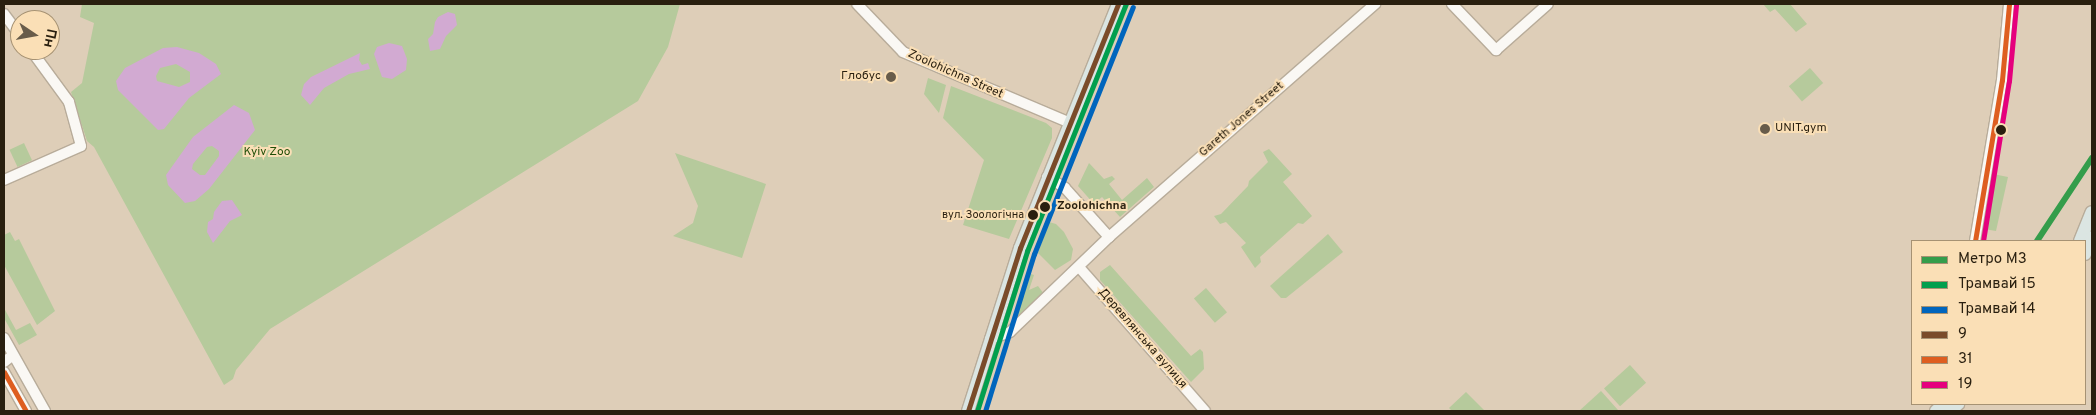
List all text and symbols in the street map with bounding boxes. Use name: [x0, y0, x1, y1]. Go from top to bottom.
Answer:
north arrow: [10, 10, 60, 60]
text: Пн: [39, 27, 59, 49]
street label: Zoolohichna Street: [905, 48, 1005, 102]
place label: Глобус: [841, 70, 881, 84]
marker: Глобус: [885, 71, 897, 83]
street label: Gareth Jones Street: [1197, 79, 1287, 161]
place label: UNIT.gym: [1775, 122, 1827, 136]
marker: UNIT.gym: [1759, 123, 1771, 135]
unlabelled marker: [1996, 125, 2006, 135]
park label: Kyiv Zoo: [244, 146, 290, 160]
marker: Zoolohichna: [1037, 199, 1053, 215]
place label: Zoolohichna: [1057, 200, 1126, 214]
place label: вул. Зоологічна: [942, 208, 1024, 222]
marker: вул. Зоологічна: [1028, 210, 1038, 220]
legend: [1911, 240, 2086, 405]
text: Метро M3: [1958, 250, 2027, 269]
text: Трамвай 15: [1958, 275, 2036, 294]
street label: Деревлянська вулиця: [1095, 286, 1189, 392]
text: Трамвай 14: [1958, 300, 2036, 319]
text: 9: [1958, 325, 1967, 344]
text: 31: [1958, 350, 1973, 369]
text: 19: [1958, 375, 1973, 394]

